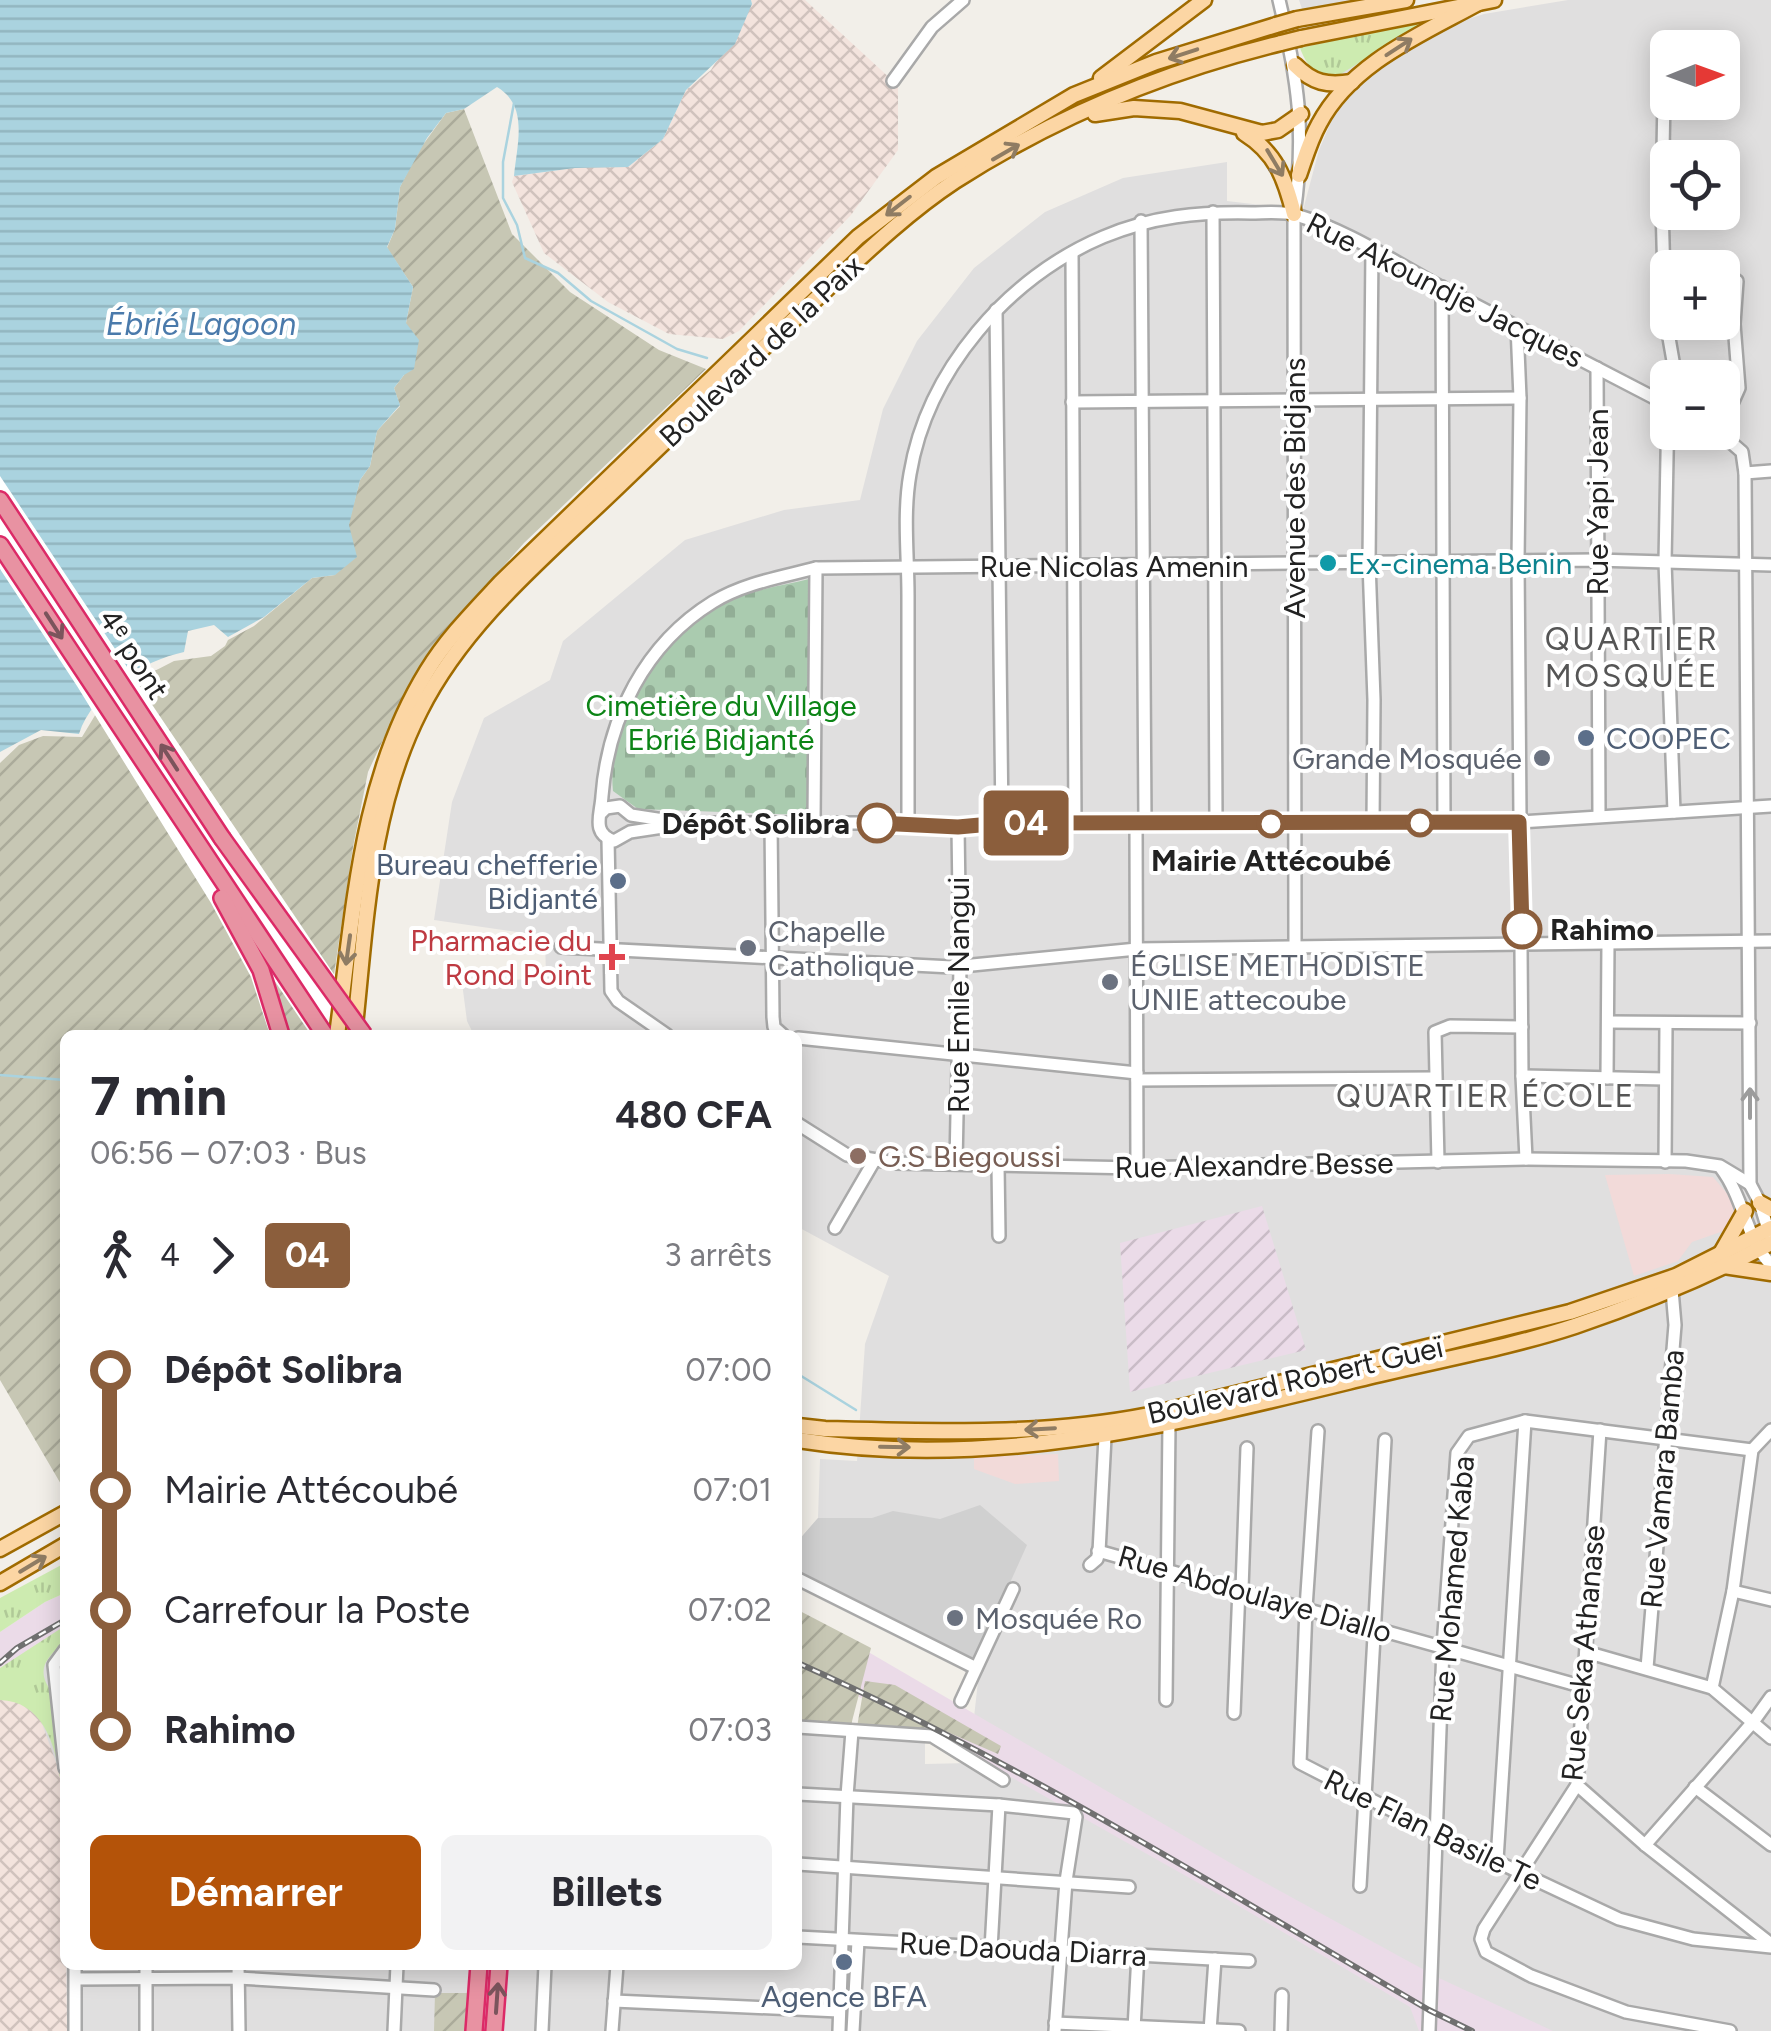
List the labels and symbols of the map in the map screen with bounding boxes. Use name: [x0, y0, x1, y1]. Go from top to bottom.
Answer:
north arrow: [1650, 30, 1740, 120]
one-way arrow: [1385, 37, 1413, 58]
one-way arrow: [1167, 46, 1199, 64]
one-way arrow: [991, 141, 1020, 161]
one-way arrow: [1265, 148, 1285, 177]
one-way arrow: [885, 196, 912, 217]
street label: Rue Akoundje Jacques: [1300, 204, 1590, 376]
street label: Boulevard de la Paix: [651, 247, 871, 455]
water label: Ébrié Lagoon: [106, 305, 296, 343]
street label: Avenue des Bidjans: [1276, 357, 1313, 619]
street label: Rue Yapi Jean: [1579, 409, 1616, 595]
place label: Ex-cinema Benin: [1348, 545, 1572, 582]
street label: Rue Nicolas Amenin: [979, 548, 1249, 585]
marker: Ex-cinema Benin: [1317, 552, 1339, 574]
street label: 4ᵉ pont: [91, 602, 177, 706]
one-way arrow: [43, 612, 64, 640]
district label: QUARTIER MOSQUÉE: [1545, 620, 1719, 695]
park label: Cimetière du Village Ebrié Bidjanté: [585, 687, 857, 758]
place label: COOPEC: [1606, 720, 1731, 757]
marker: COOPEC: [1575, 727, 1597, 749]
place label: Grande Mosquée: [1292, 740, 1522, 777]
one-way arrow: [159, 743, 180, 771]
marker: Grande Mosquée: [1531, 747, 1553, 769]
line badge: 04: [981, 790, 1071, 856]
marker: Dépôt Solibra: [858, 804, 896, 842]
place label: Dépôt Solibra: [662, 805, 850, 842]
unlabelled marker: [1407, 810, 1433, 836]
marker: Mairie Attécoubé: [1258, 811, 1284, 837]
place label: Mairie Attécoubé: [1151, 842, 1391, 879]
place label: Bureau chefferie Bidjanté: [376, 846, 598, 917]
marker: Bureau chefferie Bidjanté: [607, 870, 629, 892]
street label: Rue Emile Nangui: [940, 877, 977, 1113]
marker: Rahimo: [1503, 910, 1541, 948]
place label: Rahimo: [1550, 911, 1654, 948]
place label: Chapelle Catholique: [768, 913, 914, 984]
place label: Pharmacie du Rond Point: [410, 922, 592, 993]
one-way arrow: [339, 933, 357, 965]
marker: Chapelle Catholique: [737, 937, 759, 959]
marker: Pharmacie du Rond Point: [601, 946, 623, 968]
place label: ÉGLISE METHODISTE UNIE attecoube: [1130, 947, 1425, 1018]
marker: ÉGLISE METHODISTE UNIE attecoube: [1099, 971, 1121, 993]
district label: QUARTIER ÉCOLE: [1336, 1077, 1636, 1115]
one-way arrow: [1740, 1088, 1760, 1120]
place label: G.S Biegoussi: [878, 1138, 1061, 1175]
street label: Rue Alexandre Besse: [1114, 1144, 1394, 1186]
marker: G.S Biegoussi: [847, 1145, 869, 1167]
street label: Boulevard Robert Gueï: [1143, 1328, 1447, 1432]
street label: Rue Vamara Bamba: [1632, 1348, 1692, 1610]
one-way arrow: [1024, 1420, 1056, 1439]
one-way arrow: [878, 1437, 910, 1456]
street label: Rue Mohamed Kaba: [1422, 1454, 1482, 1724]
street label: Rue Seka Athanase: [1553, 1523, 1613, 1783]
street label: Rue Abdoulaye Diallo: [1114, 1537, 1396, 1651]
one-way arrow: [18, 1554, 47, 1574]
place label: Mosquée Ro: [975, 1600, 1142, 1637]
marker: Mosquée Ro: [944, 1607, 966, 1629]
street label: Rue Flan Basile Te: [1318, 1761, 1548, 1899]
street label: Rue Daouda Diarra: [898, 1924, 1148, 1974]
marker: Agence BFA: [833, 1951, 855, 1973]
place label: Agence BFA: [761, 1978, 928, 2015]
one-way arrow: [487, 1982, 506, 2015]

